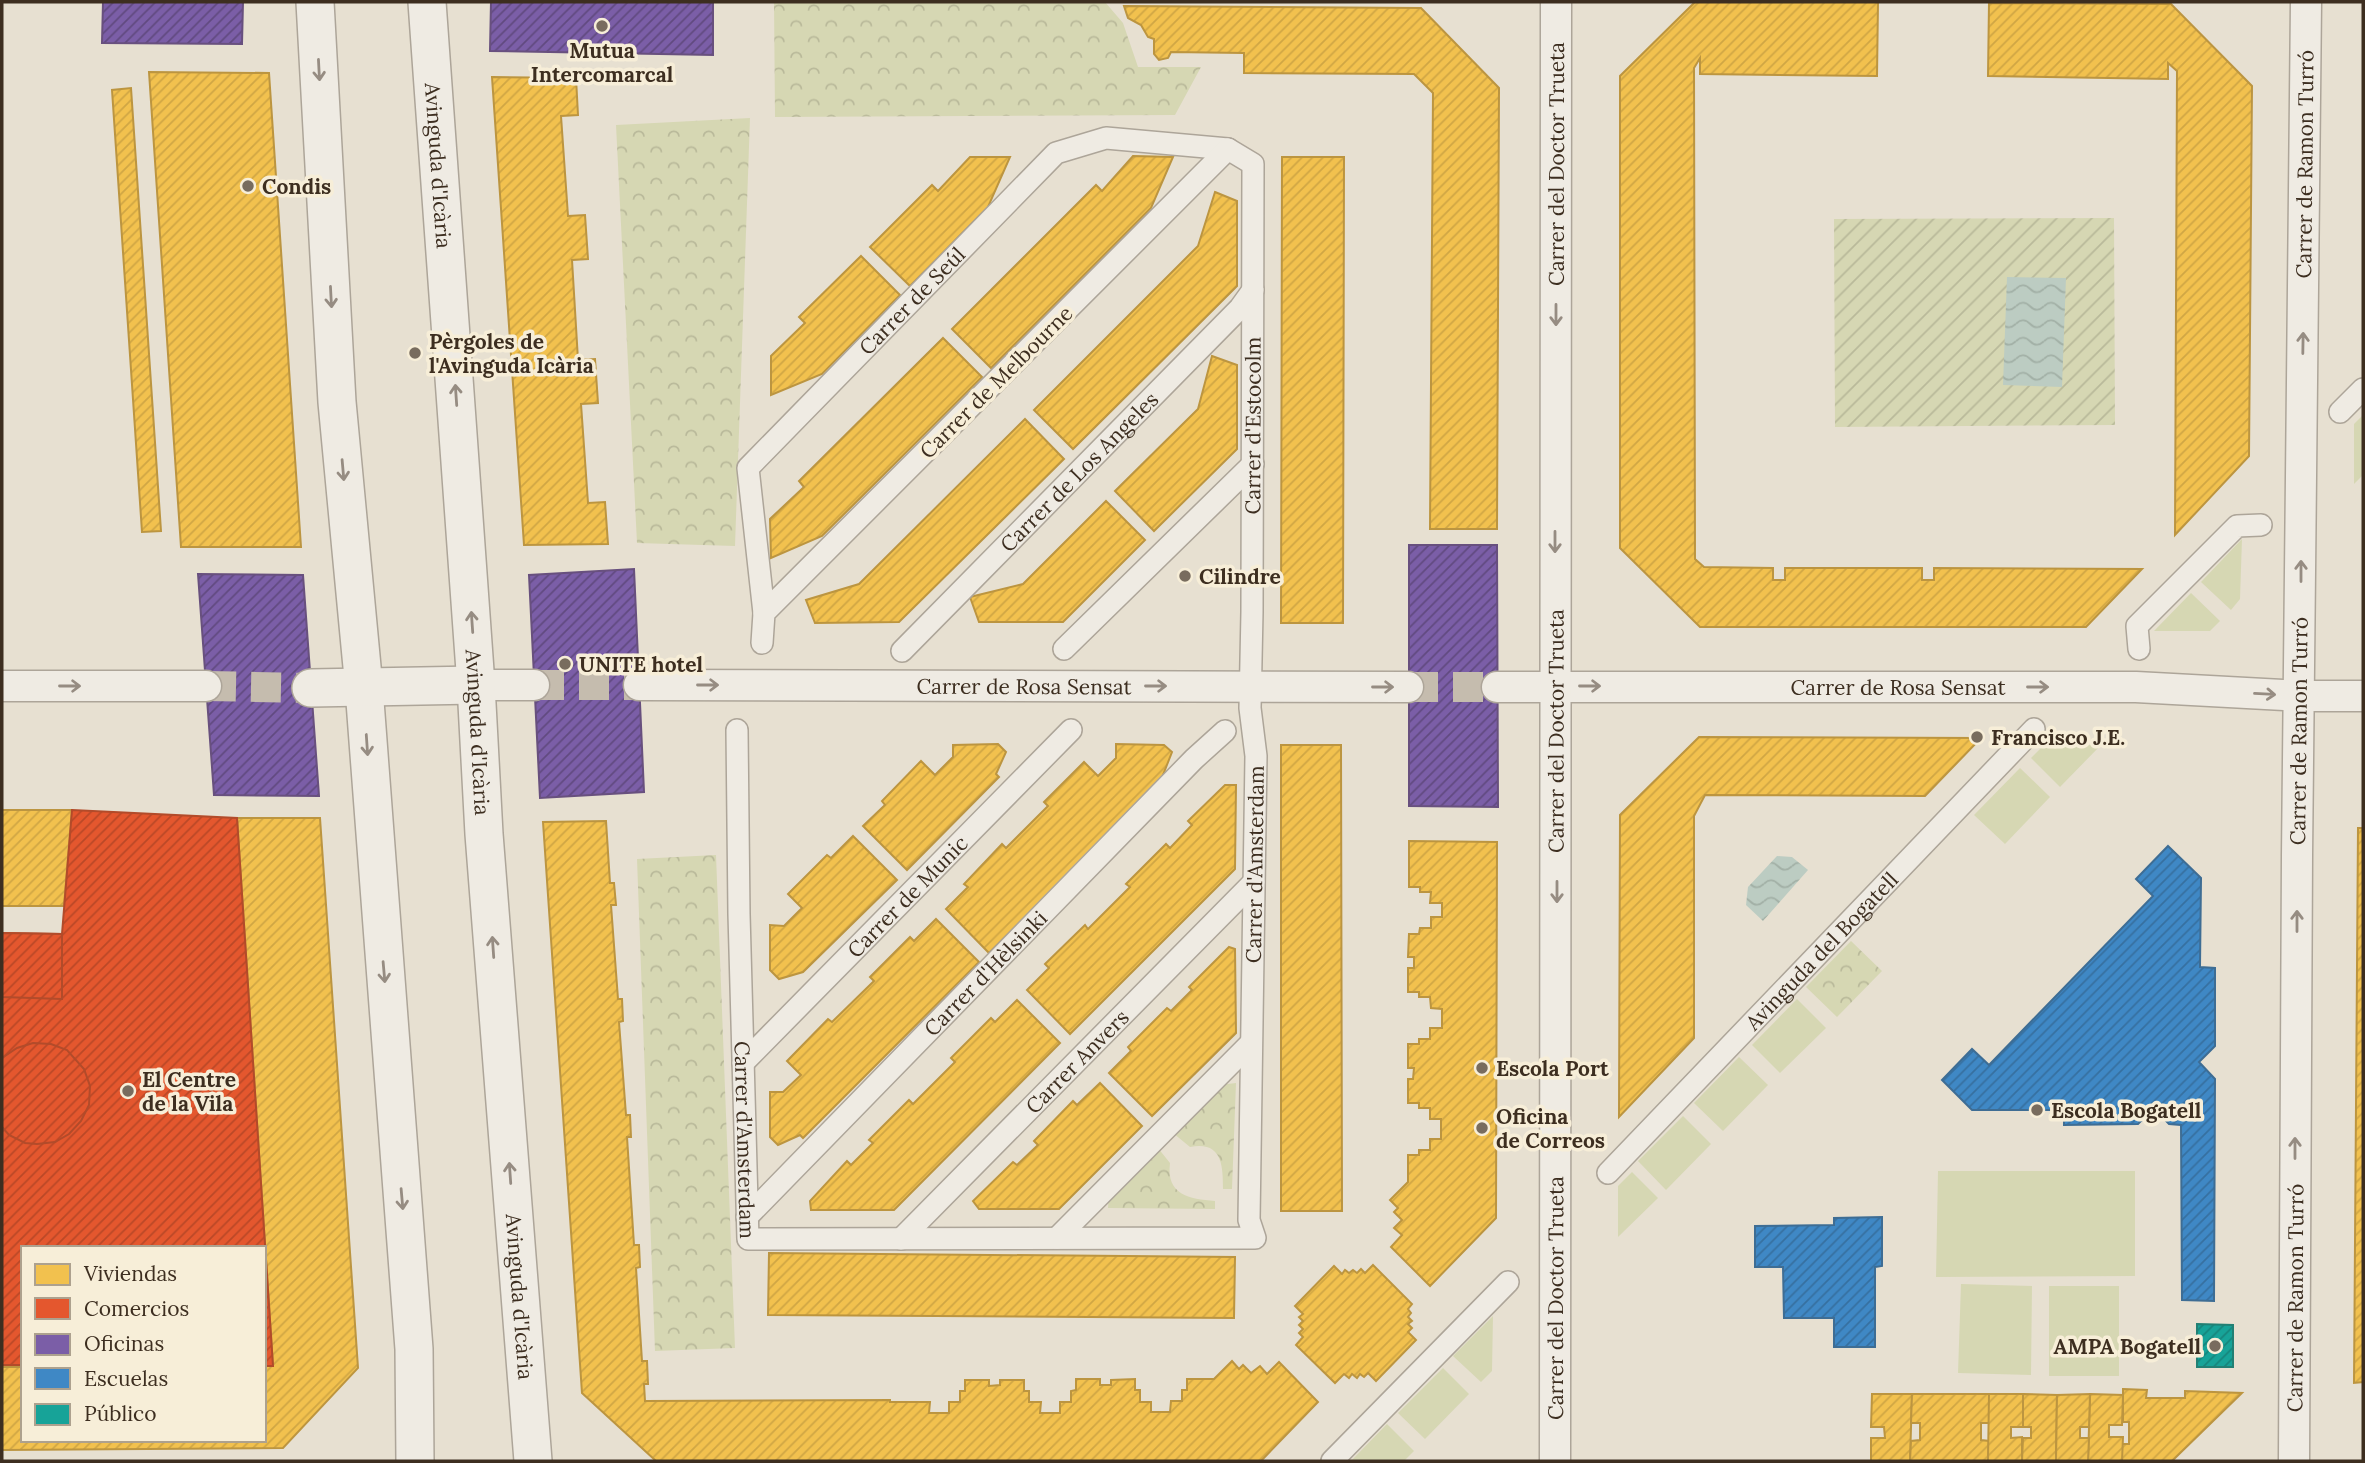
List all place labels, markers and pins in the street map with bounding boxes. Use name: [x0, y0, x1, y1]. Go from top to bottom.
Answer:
marker: Mutua Intercomarcal: [594, 18, 610, 34]
place label: Mutua Intercomarcal: [531, 37, 674, 88]
place label: Condis: [262, 173, 331, 200]
marker: Condis: [240, 178, 256, 194]
place label: Pèrgoles de l'Avinguda Icària: [429, 328, 594, 379]
marker: Pèrgoles de l'Avinguda Icària: [407, 345, 423, 361]
place label: Cilindre: [1199, 563, 1281, 590]
marker: Cilindre: [1177, 568, 1193, 584]
place label: UNITE hotel: [579, 651, 703, 678]
marker: UNITE hotel: [557, 656, 573, 672]
place label: Francisco J.E.: [1991, 724, 2125, 751]
marker: Francisco J.E.: [1969, 729, 1985, 745]
place label: Escola Port: [1496, 1055, 1609, 1082]
marker: Escola Port: [1474, 1060, 1490, 1076]
place label: El Centre de la Vila: [142, 1066, 236, 1117]
marker: El Centre de la Vila: [120, 1083, 136, 1099]
place label: Escola Bogatell: [2051, 1097, 2202, 1124]
marker: Escola Bogatell: [2029, 1102, 2045, 1118]
place label: Oficina de Correos: [1496, 1103, 1605, 1154]
marker: Oficina de Correos: [1474, 1120, 1490, 1136]
place label: AMPA Bogatell: [2053, 1333, 2201, 1360]
marker: AMPA Bogatell: [2207, 1338, 2223, 1354]

